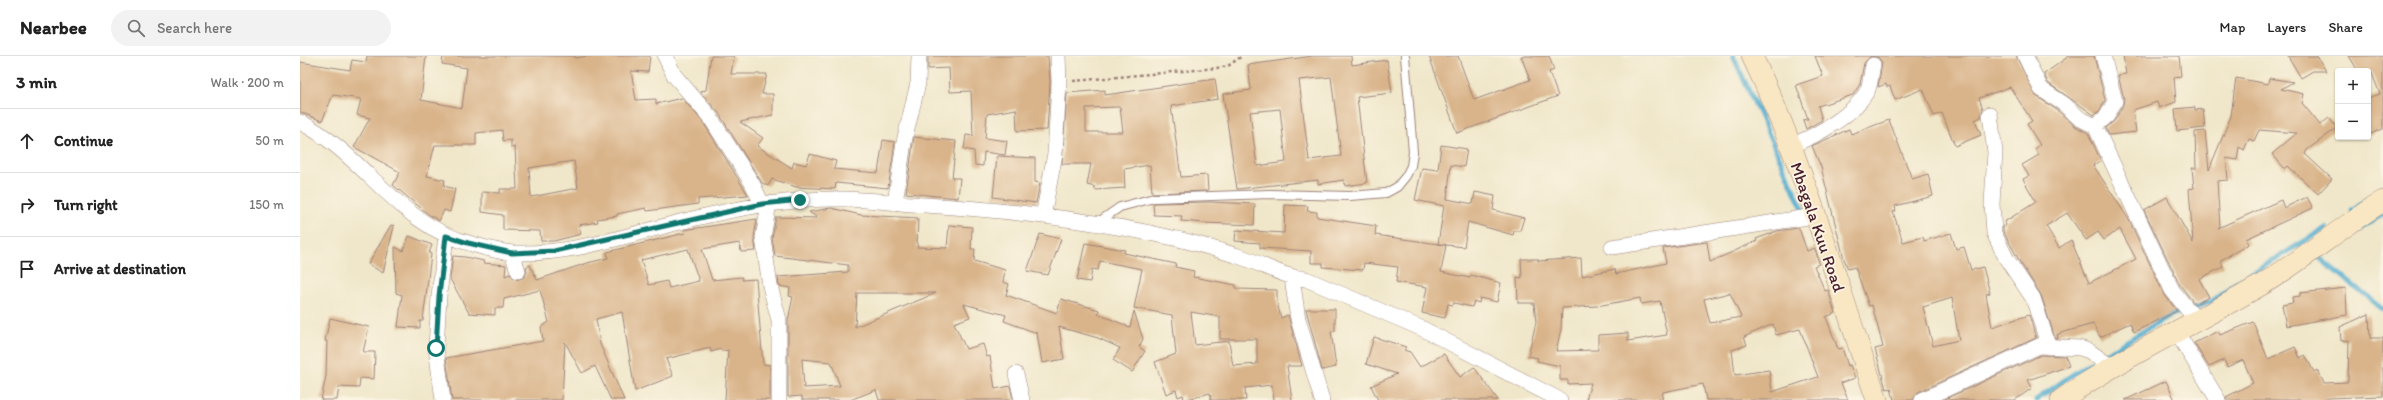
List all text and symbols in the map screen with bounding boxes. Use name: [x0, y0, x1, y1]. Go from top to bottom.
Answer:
search box: [111, 10, 391, 46]
text: Nearbee: [20, 16, 87, 39]
icon: search: [125, 17, 147, 39]
text: Search here: [157, 19, 232, 37]
text: Map: [2220, 19, 2245, 36]
text: Layers: [2267, 19, 2306, 36]
text: Share: [2328, 19, 2363, 36]
map controls: [2335, 68, 2371, 140]
button: +: [2335, 68, 2371, 104]
text: 3 min: [16, 72, 57, 92]
text: Walk · 200 m: [211, 75, 284, 90]
button: −: [2335, 104, 2371, 140]
icon: ahead: [16, 130, 38, 152]
text: Continue: [54, 132, 113, 150]
text: 50 m: [255, 133, 284, 148]
street label: Mbagala Kuu Road: [1786, 159, 1850, 295]
route end: [791, 191, 809, 209]
icon: right: [16, 194, 38, 216]
text: Turn right: [54, 196, 118, 214]
text: 150 m: [249, 197, 284, 212]
icon: arrive: [16, 258, 38, 280]
text: Arrive at destination: [54, 260, 186, 278]
route start: [427, 339, 445, 357]

